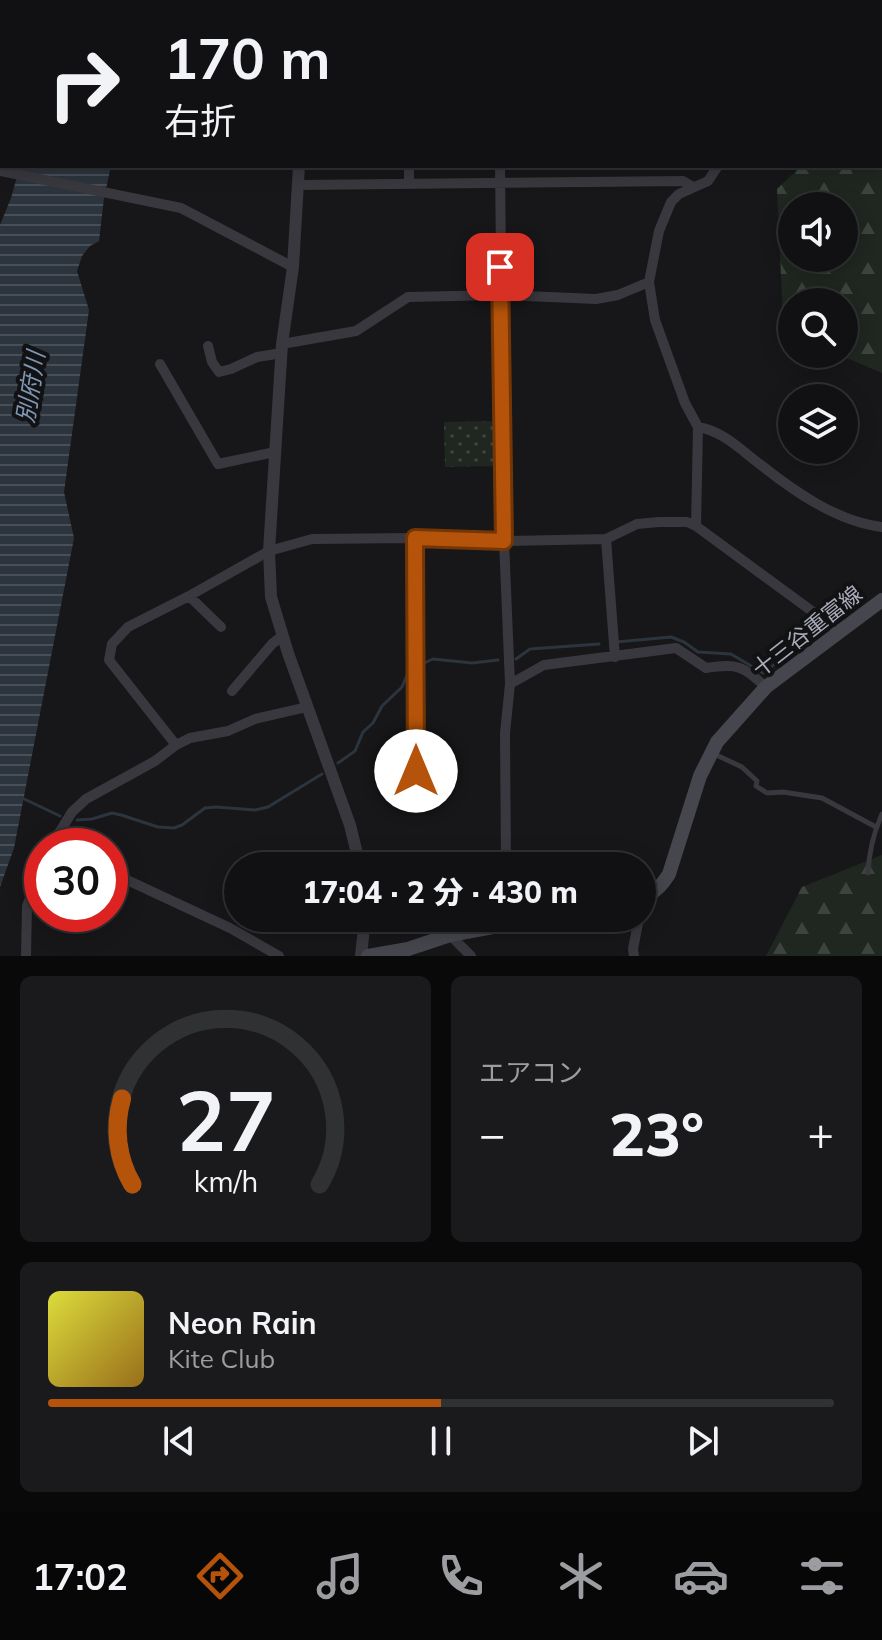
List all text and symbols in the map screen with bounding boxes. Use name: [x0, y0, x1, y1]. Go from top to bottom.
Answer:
text: 170 m: [164, 23, 331, 93]
icon: right: [32, 32, 136, 136]
text: 右折: [164, 98, 236, 143]
map controls: [778, 192, 858, 464]
button: sound: [778, 192, 858, 272]
pin: [466, 233, 534, 301]
icon: arrive: [478, 245, 522, 289]
button: search: [778, 288, 858, 368]
water label: 別府川: [10, 346, 51, 425]
button: layers: [778, 384, 858, 464]
street label: 十三谷重富線: [746, 579, 868, 683]
position arrow: [374, 729, 458, 813]
speed limit sign: 30: [24, 828, 128, 932]
text: 17:04 · 2 分 · 430 m: [302, 873, 578, 911]
text: エアコン: [479, 1056, 583, 1089]
text: 27: [176, 1067, 275, 1172]
text: 23°: [609, 1096, 704, 1171]
text: −: [479, 1106, 505, 1161]
text: +: [808, 1106, 834, 1161]
text: km/h: [193, 1163, 258, 1199]
text: Neon Rain: [168, 1304, 317, 1342]
text: Kite Club: [168, 1342, 275, 1375]
icon: previous: [157, 1419, 201, 1463]
icon: pause: [419, 1419, 463, 1463]
icon: next: [681, 1419, 725, 1463]
icon: directions: [192, 1548, 248, 1604]
icon: music: [312, 1548, 368, 1604]
icon: phone: [433, 1548, 489, 1604]
icon: climate: [553, 1548, 609, 1604]
icon: car: [673, 1548, 729, 1604]
icon: filters: [794, 1548, 850, 1604]
text: 17:02: [32, 1554, 128, 1599]

